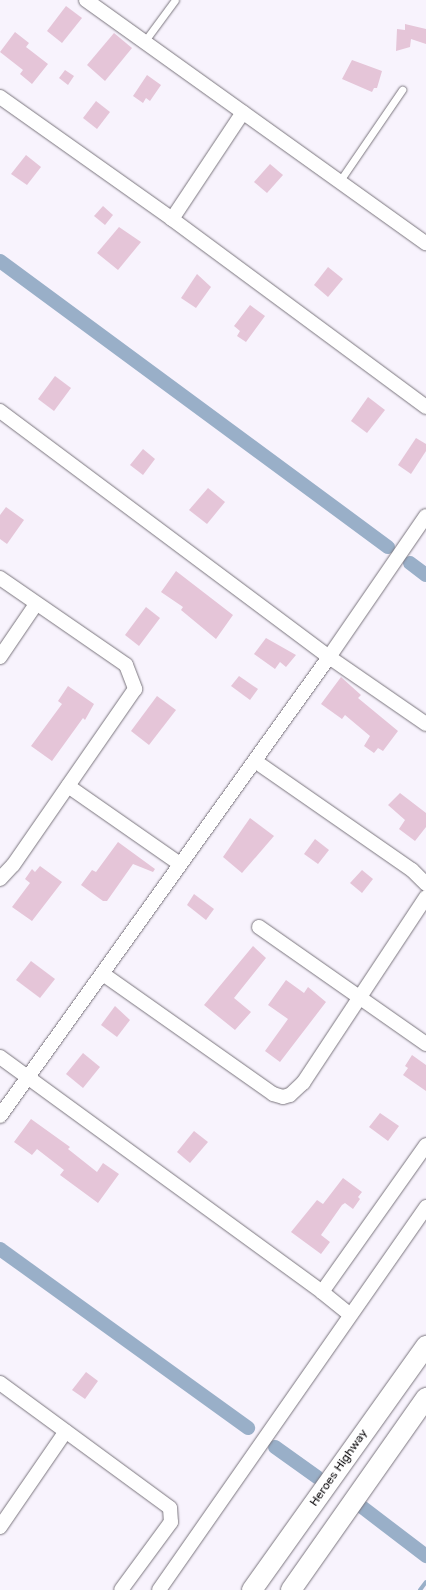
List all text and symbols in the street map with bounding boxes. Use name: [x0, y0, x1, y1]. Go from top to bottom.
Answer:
street label: Heroes Highway: [307, 1427, 371, 1509]

